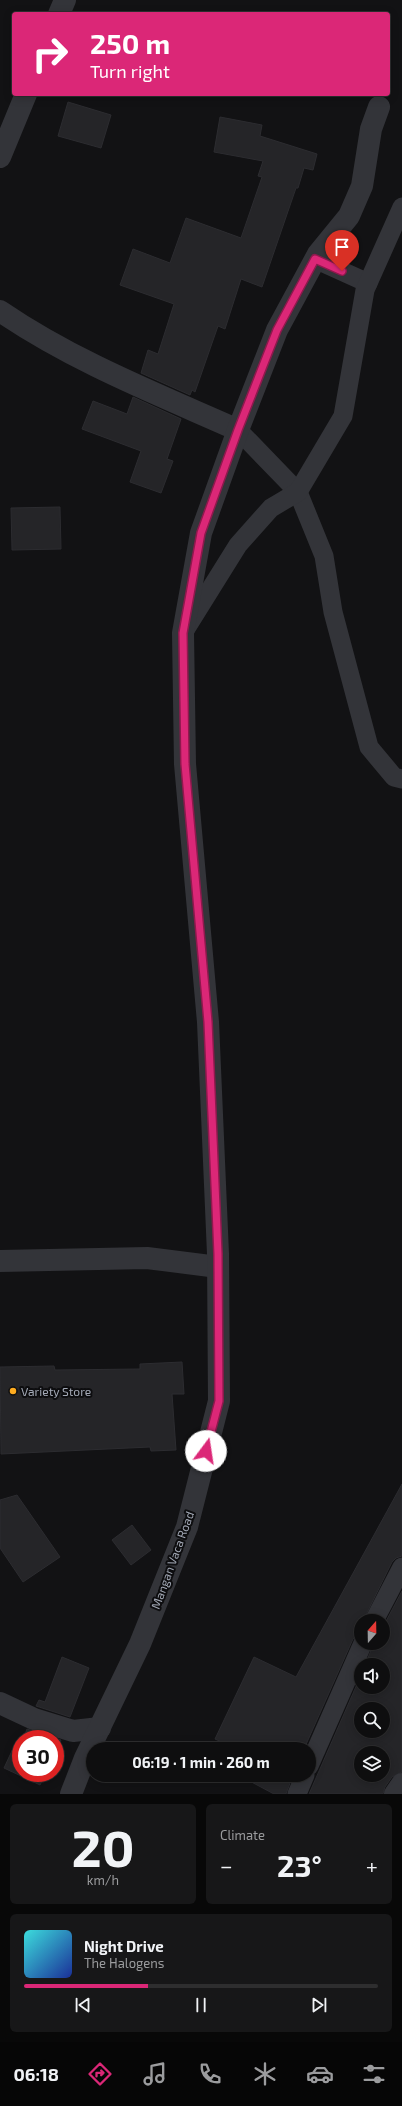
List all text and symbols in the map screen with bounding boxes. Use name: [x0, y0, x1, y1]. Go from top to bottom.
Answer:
text: 250 m: [90, 26, 170, 60]
icon: right: [24, 28, 76, 80]
text: Turn right: [90, 60, 170, 82]
pin: [325, 230, 359, 271]
icon: arrive: [331, 236, 353, 258]
place label: Variety Store: [21, 1384, 91, 1398]
marker: Variety Store: [8, 1386, 18, 1396]
position arrow: [185, 1430, 227, 1472]
street label: Mangan Vaca Road: [148, 1509, 196, 1611]
north arrow: [354, 1614, 390, 1650]
map controls: [354, 1614, 390, 1782]
button: sound: [354, 1658, 390, 1694]
button: search: [354, 1702, 390, 1738]
speed limit sign: 30: [12, 1730, 64, 1782]
button: layers: [354, 1746, 390, 1782]
text: 06:19 · 1 min · 260 m: [132, 1753, 270, 1771]
text: 20: [71, 1815, 135, 1877]
text: Climate: [220, 1827, 265, 1843]
text: 23°: [277, 1847, 322, 1883]
text: −: [220, 1852, 233, 1878]
text: +: [366, 1852, 378, 1878]
text: km/h: [87, 1872, 119, 1888]
text: Night Drive: [84, 1937, 164, 1955]
text: The Halogens: [84, 1955, 164, 1971]
icon: previous: [72, 1994, 94, 2016]
icon: pause: [190, 1994, 212, 2016]
icon: next: [308, 1994, 330, 2016]
icon: directions: [86, 2060, 114, 2088]
icon: music: [141, 2060, 169, 2088]
icon: phone: [196, 2060, 224, 2088]
icon: climate: [251, 2060, 279, 2088]
icon: car: [306, 2060, 334, 2088]
icon: filters: [360, 2060, 388, 2088]
text: 06:18: [13, 2063, 59, 2085]

